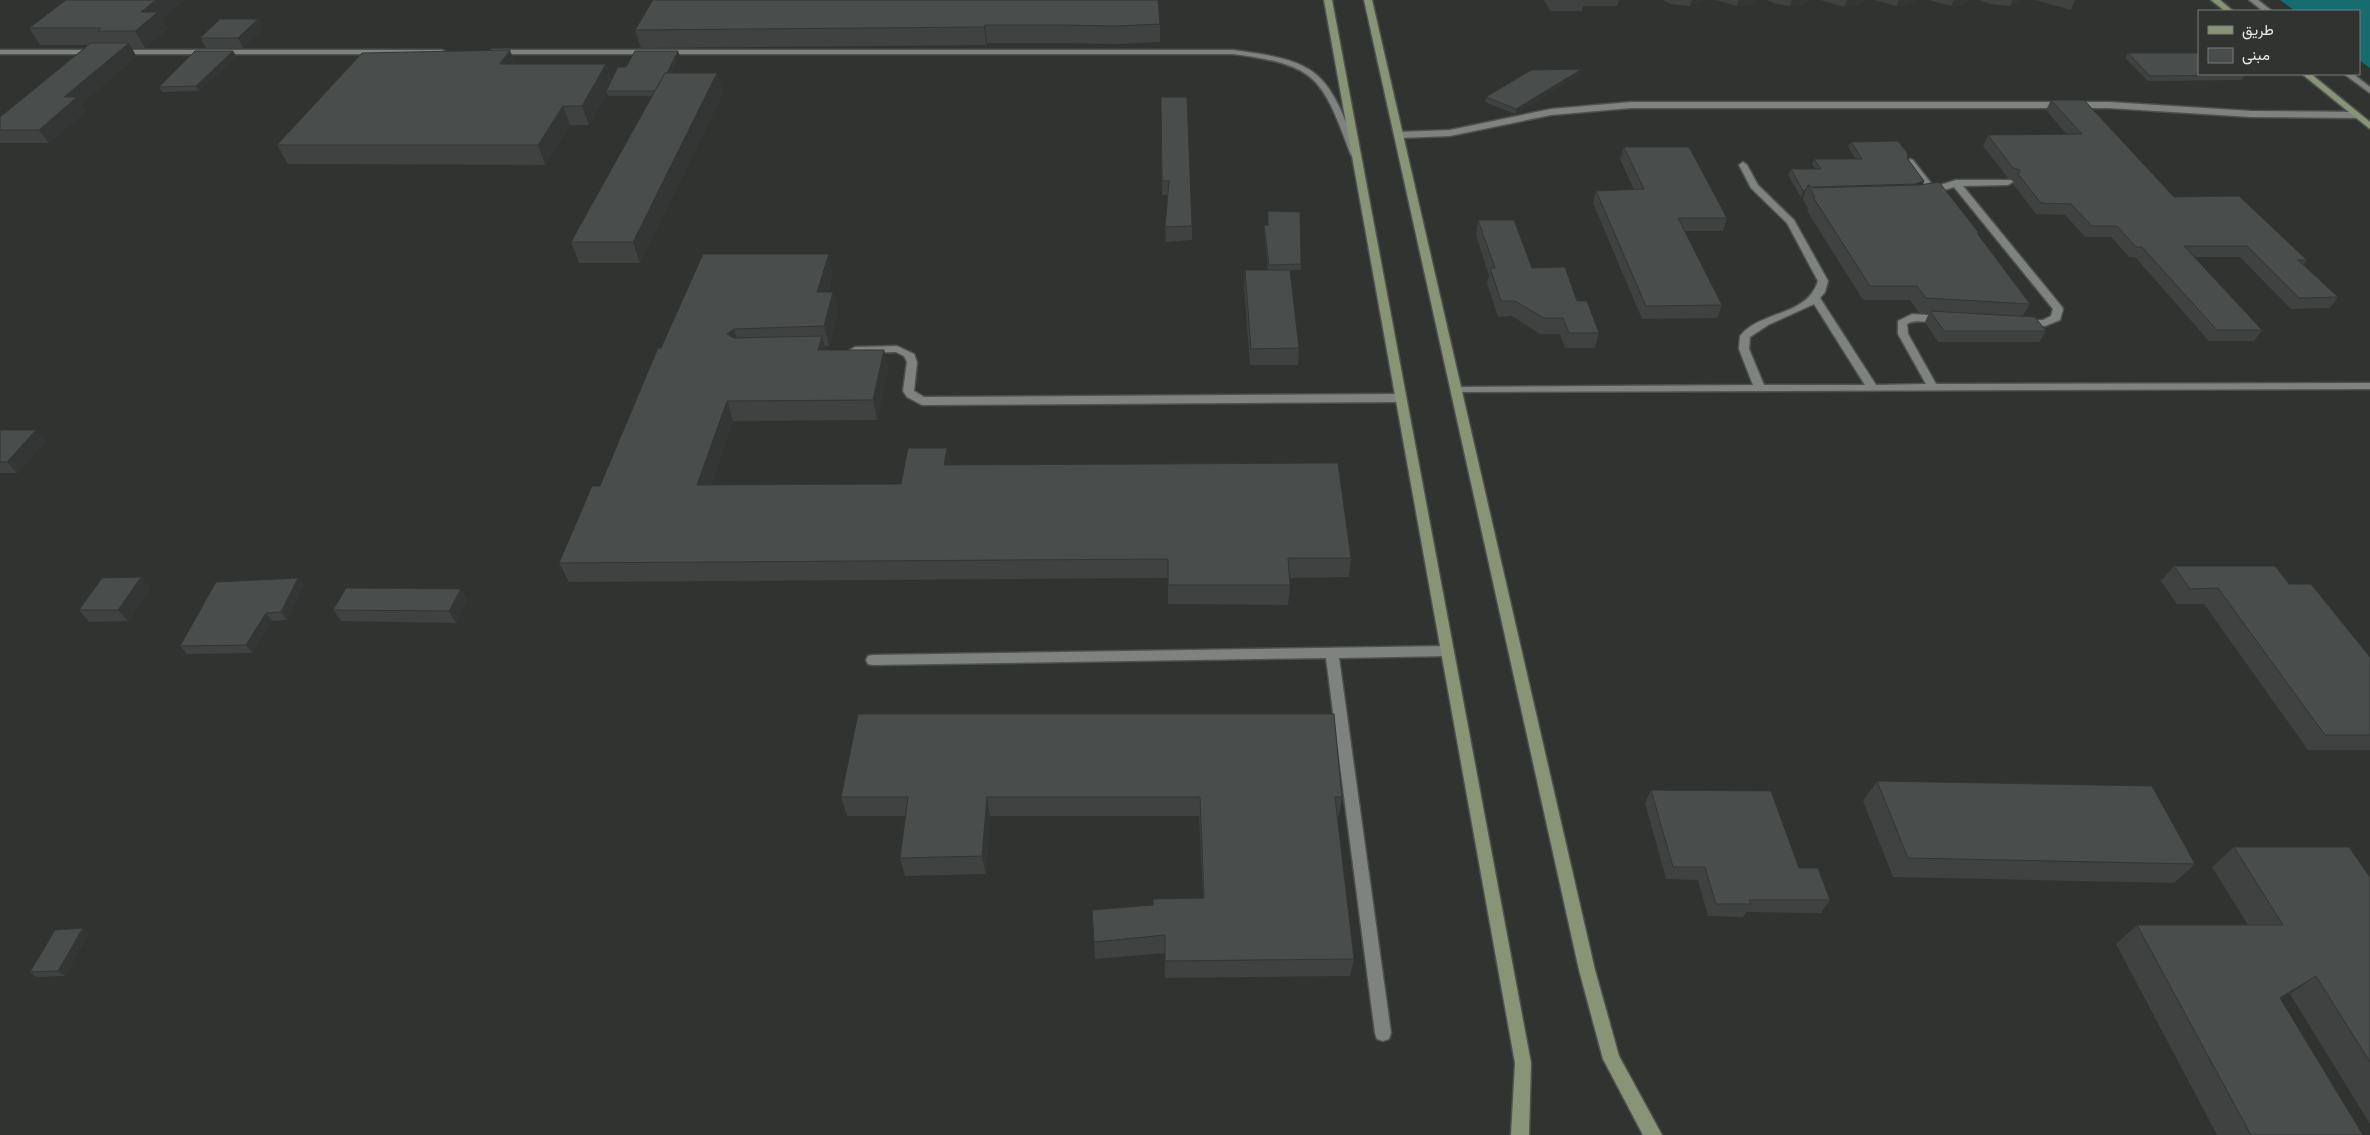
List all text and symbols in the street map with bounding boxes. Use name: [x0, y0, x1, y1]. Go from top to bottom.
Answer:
legend: [2198, 10, 2360, 75]
text: طريق: [2242, 20, 2274, 40]
text: مبنى: [2242, 45, 2270, 65]

